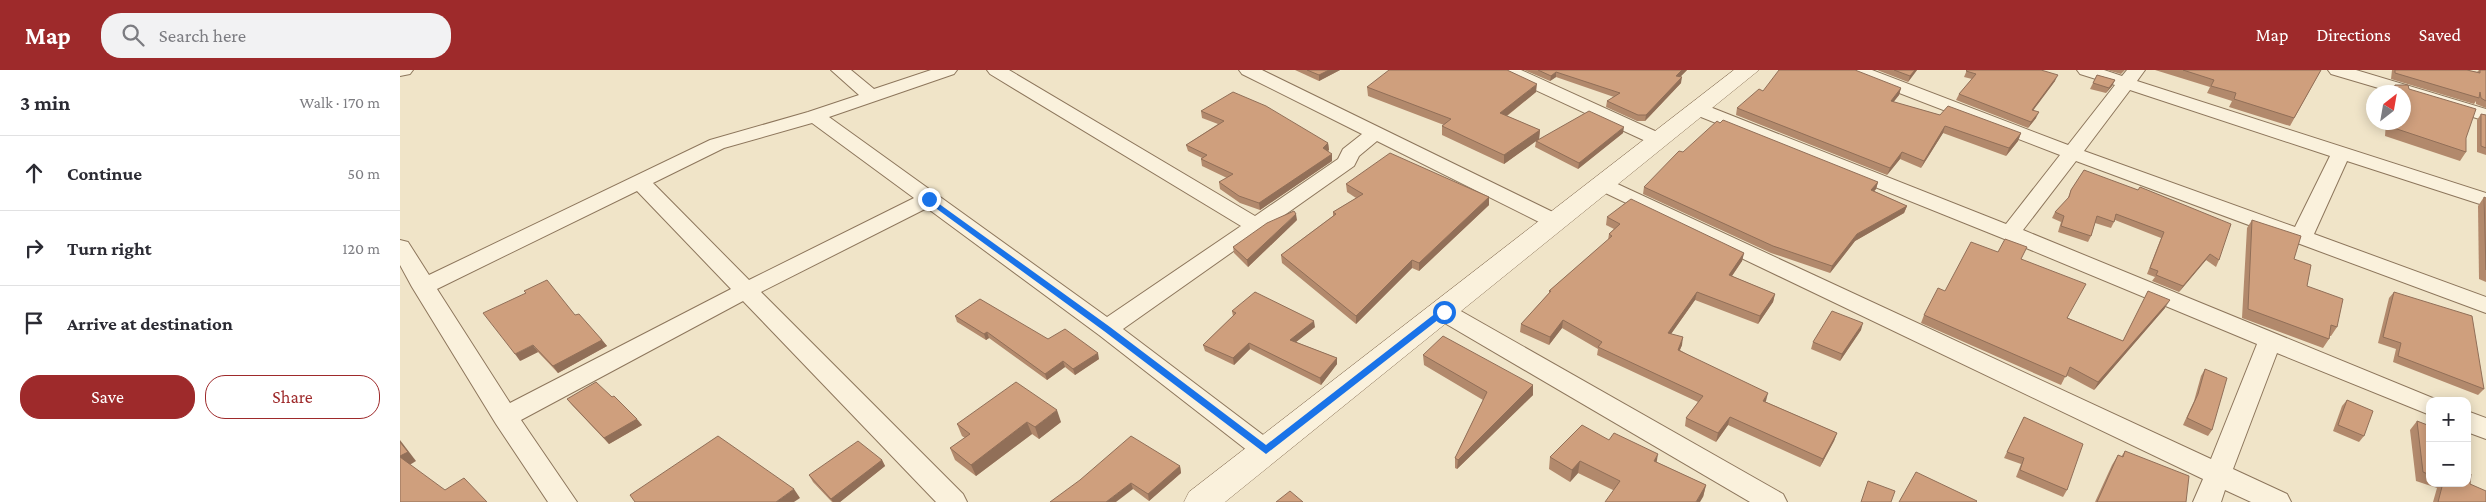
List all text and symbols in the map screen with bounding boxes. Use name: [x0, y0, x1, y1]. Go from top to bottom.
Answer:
search box: [101, 13, 451, 58]
icon: search: [119, 21, 147, 49]
text: Map: [25, 22, 71, 49]
text: Search here: [159, 25, 246, 46]
text: Map: [2256, 25, 2288, 45]
text: Directions: [2316, 25, 2391, 45]
text: Saved: [2419, 25, 2461, 45]
north arrow: [2366, 85, 2411, 130]
text: 3 min: [20, 91, 70, 115]
text: Walk · 170 m: [300, 94, 380, 111]
icon: ahead: [20, 159, 48, 187]
text: Continue: [67, 163, 142, 184]
text: 50 m: [348, 165, 380, 182]
route end: [918, 188, 941, 211]
icon: right: [20, 234, 48, 262]
text: Turn right: [67, 238, 152, 259]
text: 120 m: [342, 240, 380, 257]
route start: [1433, 301, 1456, 324]
icon: arrive: [20, 309, 48, 337]
text: Arrive at destination: [67, 313, 233, 334]
button: Save: [20, 375, 195, 419]
button: Share: [205, 375, 380, 419]
map controls: [2426, 397, 2471, 487]
button: +: [2426, 397, 2471, 442]
button: −: [2426, 442, 2471, 487]

